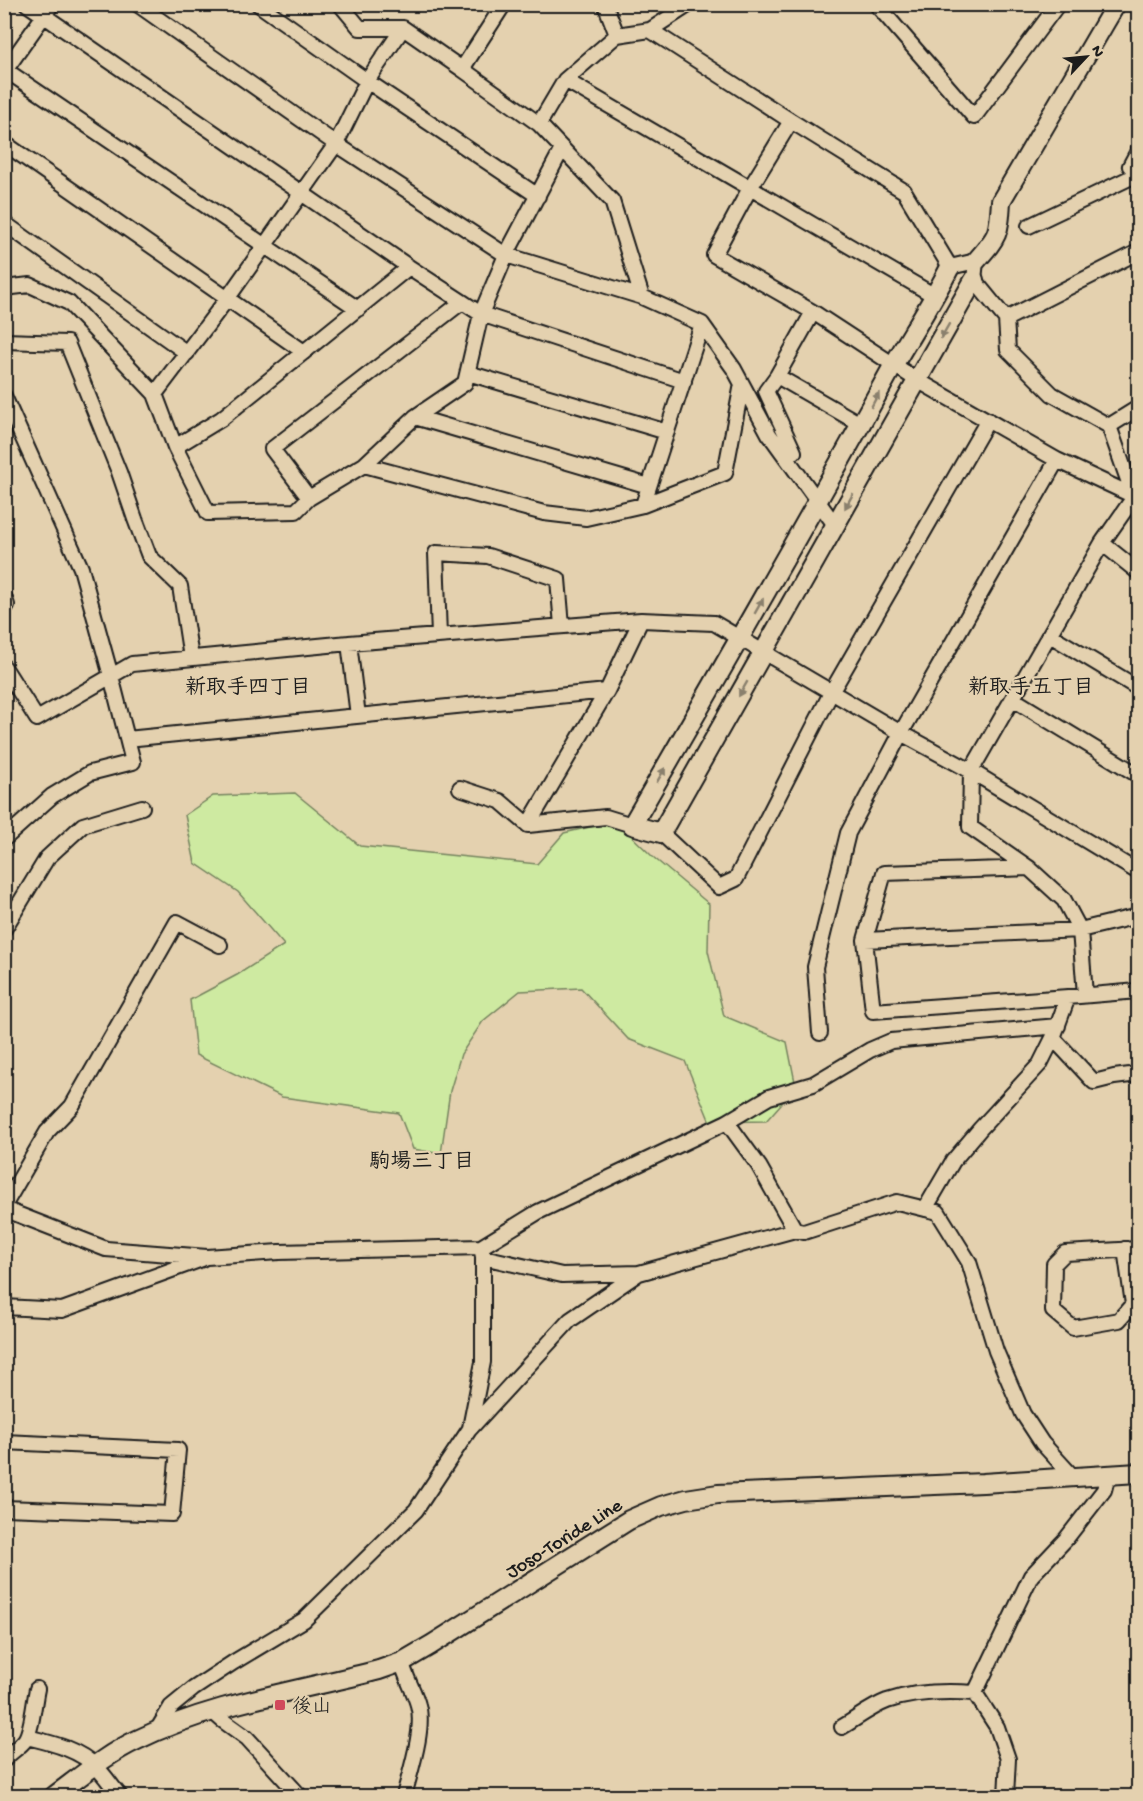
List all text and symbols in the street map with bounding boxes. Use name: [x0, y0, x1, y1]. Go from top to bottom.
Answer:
north arrow: [1056, 27, 1116, 87]
text: N: [1086, 43, 1107, 61]
one-way arrow: [940, 323, 950, 340]
one-way arrow: [870, 391, 880, 408]
one-way arrow: [844, 493, 854, 510]
one-way arrow: [754, 597, 764, 614]
district label: 新取手四丁目: [185, 676, 311, 702]
district label: 新取手五丁目: [968, 676, 1094, 702]
one-way arrow: [738, 681, 748, 698]
one-way arrow: [656, 767, 667, 783]
district label: 駒場三丁目: [370, 1150, 475, 1176]
street label: Joso-Toride Line: [502, 1495, 628, 1585]
place label: 後山: [292, 1695, 332, 1720]
marker: 後山: [273, 1698, 287, 1712]

